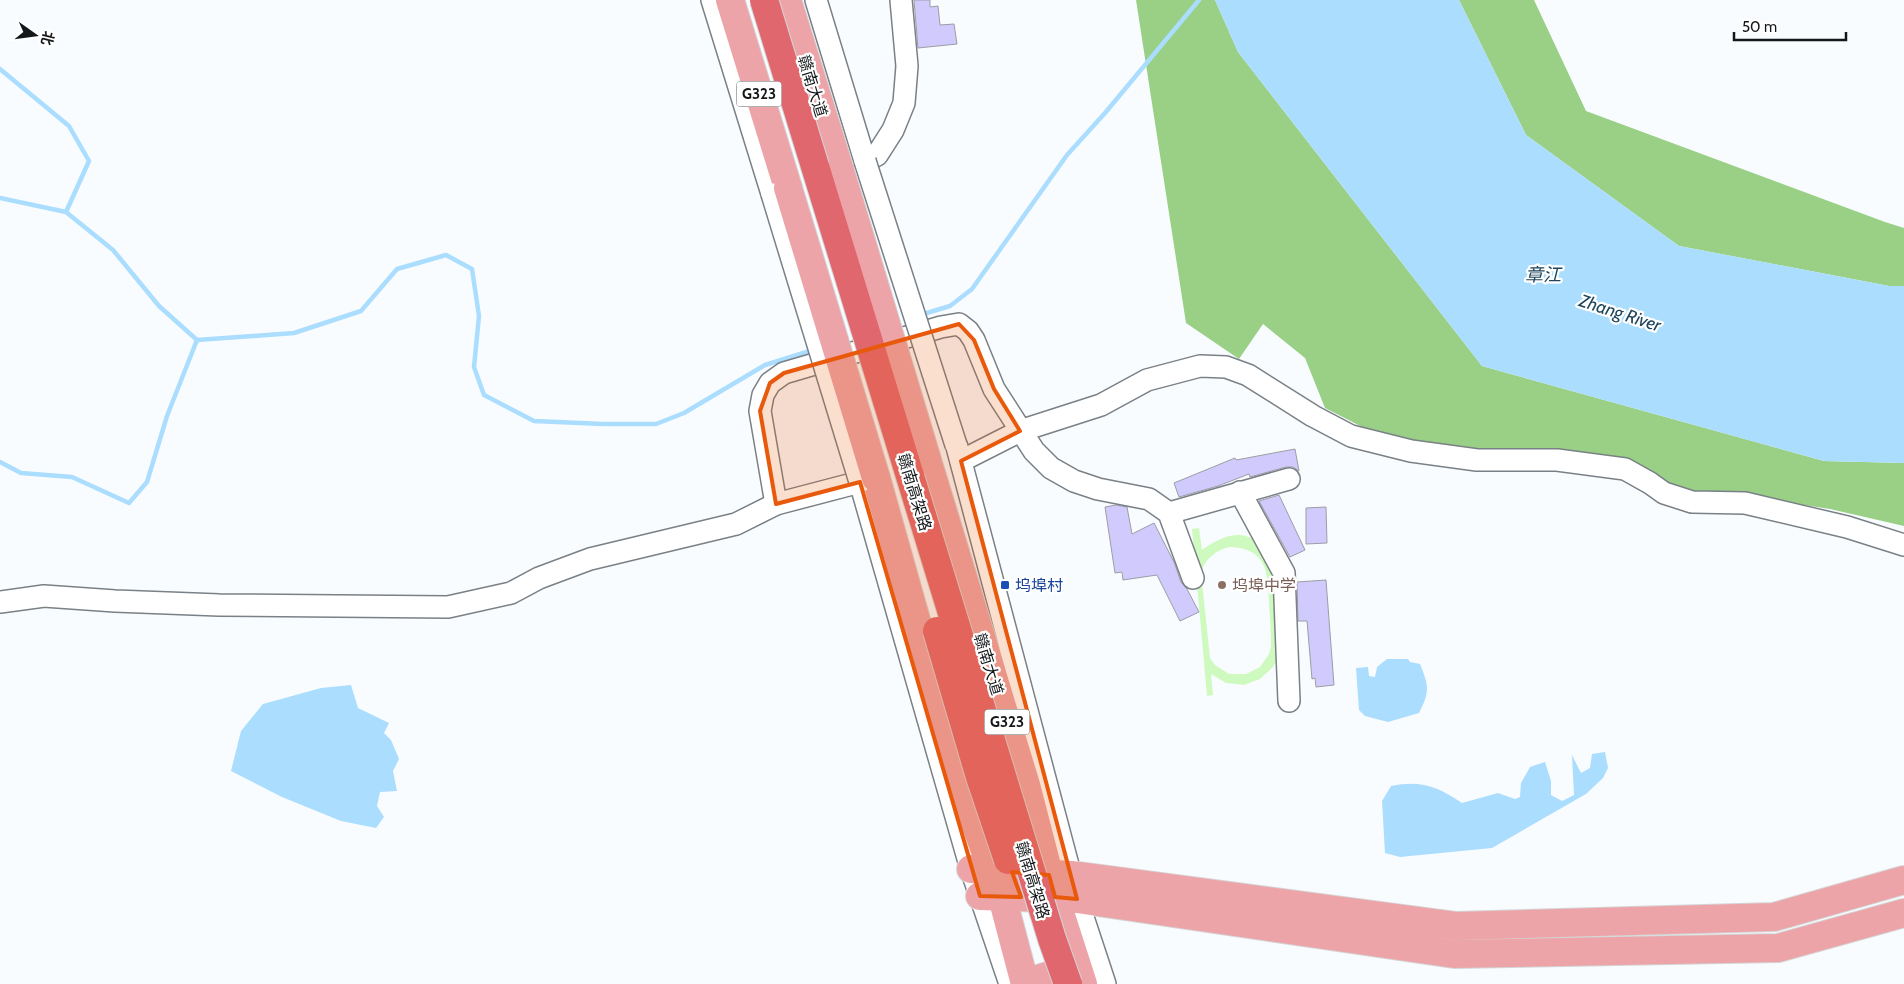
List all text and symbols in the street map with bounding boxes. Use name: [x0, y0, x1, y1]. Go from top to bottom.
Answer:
north arrow: [10, 10, 60, 60]
scale bar: [1734, 10, 1846, 42]
text: 50 m: [1742, 18, 1777, 36]
text: 北: [37, 29, 58, 47]
street label: 赣南大道: [794, 53, 831, 120]
road number: G323: [736, 82, 782, 106]
water label: 章江: [1525, 264, 1563, 286]
water label: Zhang River: [1575, 289, 1665, 337]
street label: 赣南高架路: [894, 451, 935, 533]
place label: 坞埠村: [1015, 576, 1063, 595]
place label: 坞埠中学: [1232, 576, 1296, 595]
marker: 坞埠村: [999, 579, 1011, 591]
marker: 坞埠中学: [1216, 579, 1228, 591]
street label: 赣南大道: [970, 631, 1007, 698]
road number: G323: [984, 710, 1030, 734]
street label: 赣南高架路: [1012, 839, 1053, 921]

